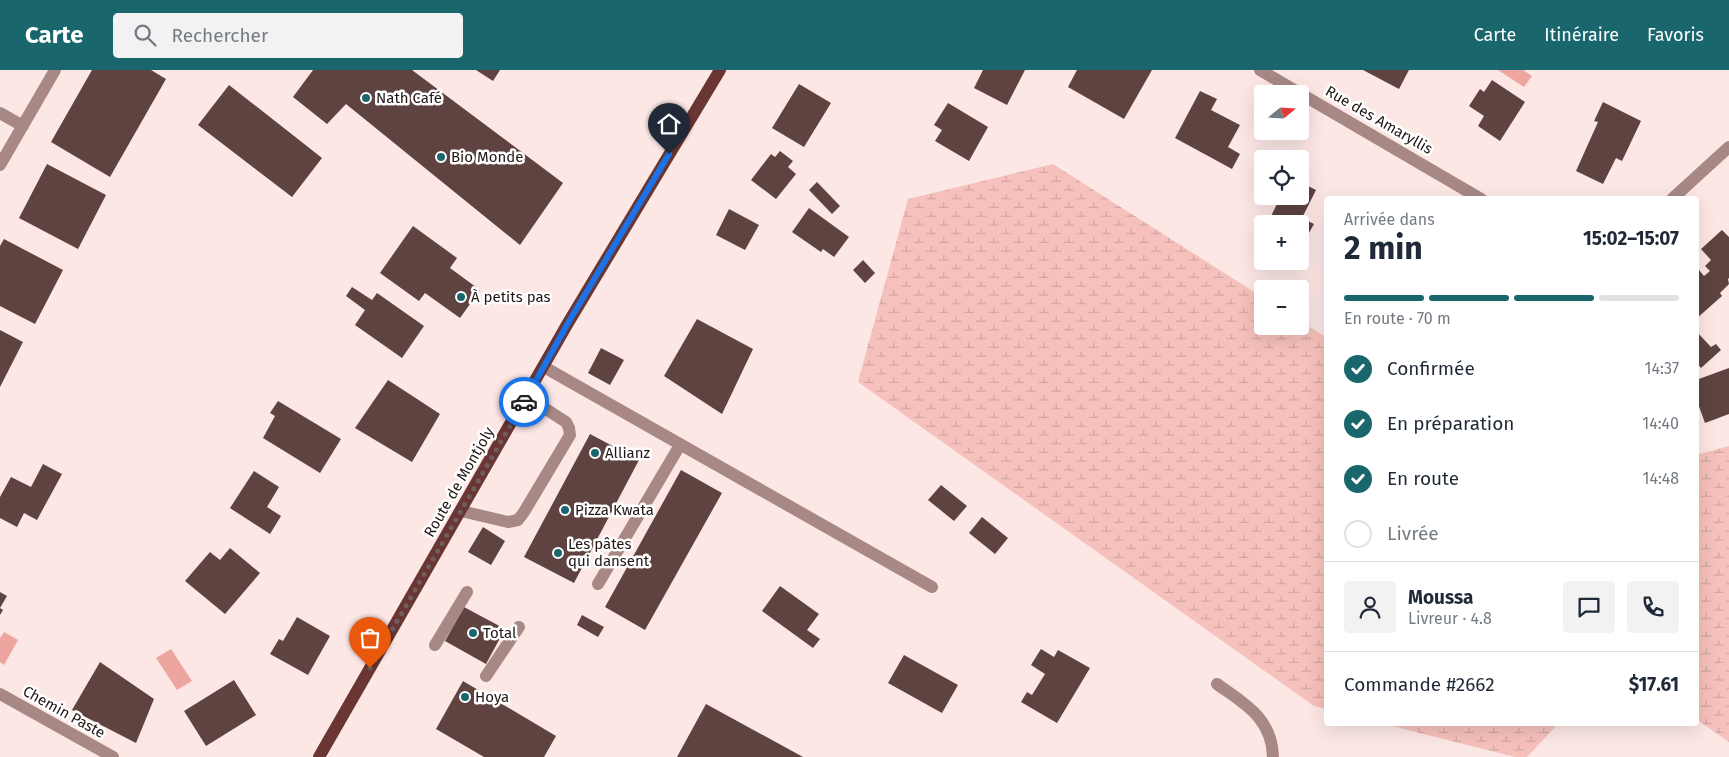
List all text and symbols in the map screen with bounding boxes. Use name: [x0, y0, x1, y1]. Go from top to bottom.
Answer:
search box: [113, 13, 463, 58]
text: Carte: [25, 21, 83, 49]
icon: search: [131, 21, 159, 49]
text: Rechercher: [171, 24, 268, 47]
text: Carte: [1474, 24, 1516, 46]
text: Itinéraire: [1544, 24, 1619, 46]
text: Favoris: [1647, 24, 1704, 46]
street label: Rue des Amaryllis: [1322, 82, 1436, 158]
north arrow: [1254, 85, 1309, 140]
map controls: [1254, 85, 1309, 335]
place label: Nath Café: [376, 89, 442, 107]
marker: Nath Café: [360, 92, 372, 104]
pin: [648, 103, 690, 154]
icon: home: [655, 110, 683, 138]
place label: Bio Monde: [451, 148, 523, 166]
button: locate: [1254, 150, 1309, 205]
marker: Bio Monde: [435, 151, 447, 163]
text: Arrivée dans: [1344, 210, 1435, 229]
button: +: [1254, 215, 1309, 270]
text: 15:02–15:07: [1583, 227, 1679, 250]
text: 2 min: [1344, 229, 1423, 267]
button: −: [1254, 280, 1309, 335]
place label: À petits pas: [471, 288, 550, 306]
marker: À petits pas: [455, 291, 467, 303]
text: En route · 70 m: [1344, 309, 1451, 328]
icon: check: [1344, 355, 1372, 383]
text: Confirmée: [1387, 357, 1475, 380]
text: 14:37: [1645, 359, 1679, 378]
courier: [499, 377, 549, 427]
icon: car: [510, 388, 538, 416]
icon: check: [1344, 410, 1372, 438]
text: En préparation: [1387, 412, 1514, 435]
text: 14:40: [1642, 414, 1679, 433]
street label: Route de Montjoly: [420, 423, 498, 540]
place label: Allianz: [605, 444, 651, 462]
marker: Allianz: [589, 447, 601, 459]
icon: check: [1344, 465, 1372, 493]
text: En route: [1387, 467, 1459, 490]
text: 14:48: [1642, 469, 1679, 488]
place label: Pizza Kwata: [575, 501, 654, 519]
marker: Pizza Kwata: [559, 504, 571, 516]
text: Livrée: [1387, 522, 1439, 545]
place label: Les pâtes qui dansent: [568, 535, 650, 570]
marker: Les pâtes qui dansent: [552, 547, 564, 559]
button: person: [1344, 581, 1396, 633]
button: chat: [1563, 581, 1615, 633]
button: phone: [1627, 581, 1679, 633]
text: Moussa: [1408, 586, 1473, 609]
text: Livreur · 4.8: [1408, 609, 1492, 628]
pin: [349, 617, 391, 668]
icon: bag: [356, 624, 384, 652]
place label: Total: [483, 624, 517, 642]
marker: Total: [467, 627, 479, 639]
text: Commande #2662: [1344, 673, 1495, 696]
text: $17.61: [1629, 673, 1679, 696]
street label: Chemin Paste: [20, 682, 108, 742]
place label: Hoya: [475, 688, 509, 706]
marker: Hoya: [459, 691, 471, 703]

